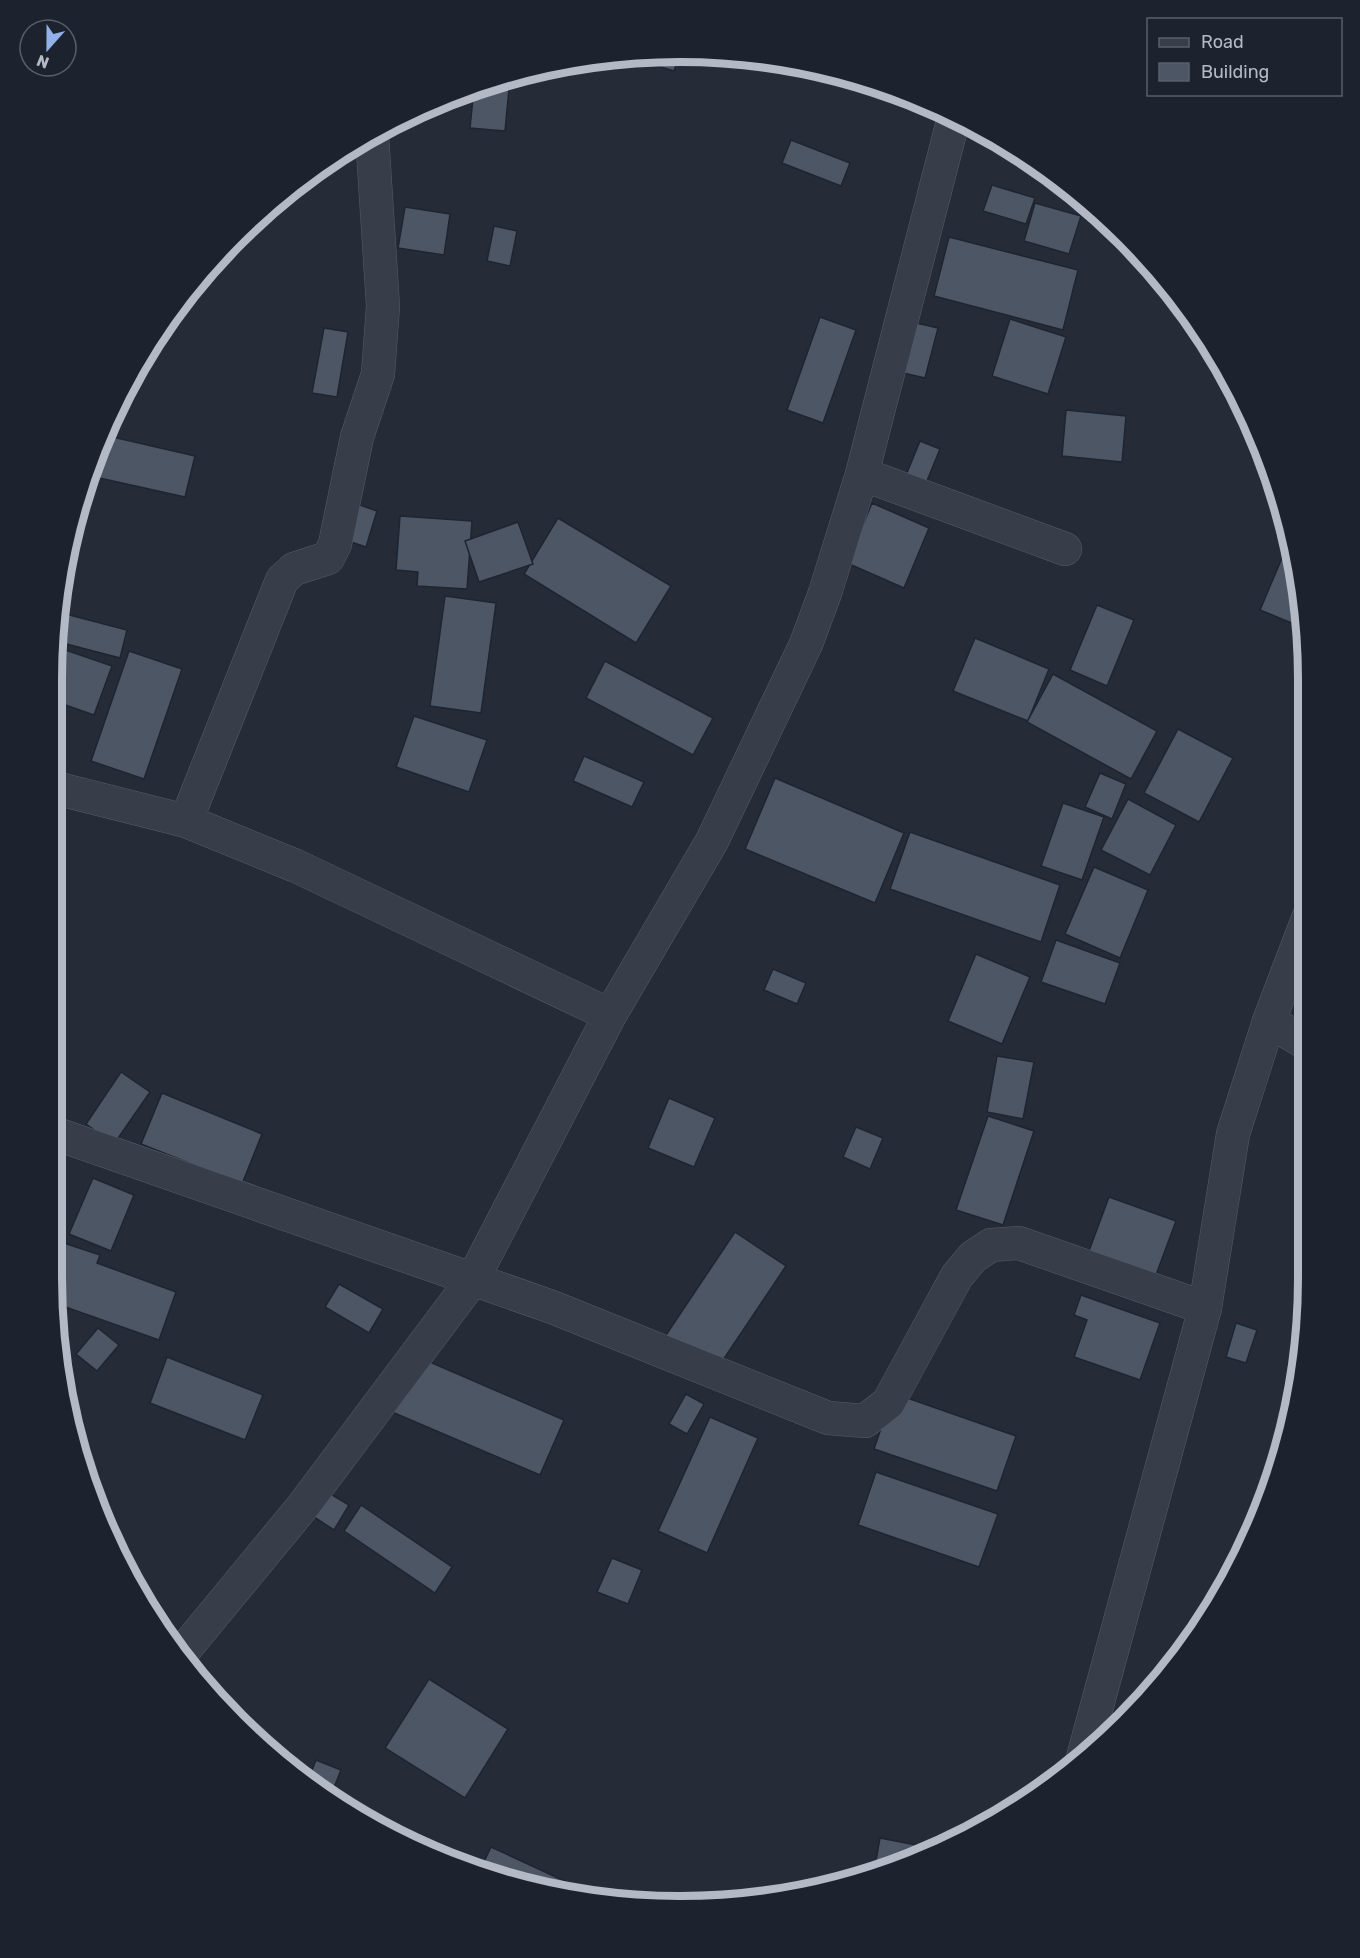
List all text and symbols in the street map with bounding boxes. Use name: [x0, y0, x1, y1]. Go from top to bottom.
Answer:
north arrow: [18, 18, 78, 78]
legend: [1147, 18, 1342, 96]
text: Road: [1201, 31, 1244, 53]
text: N: [34, 51, 52, 72]
text: Building: [1201, 61, 1269, 83]

